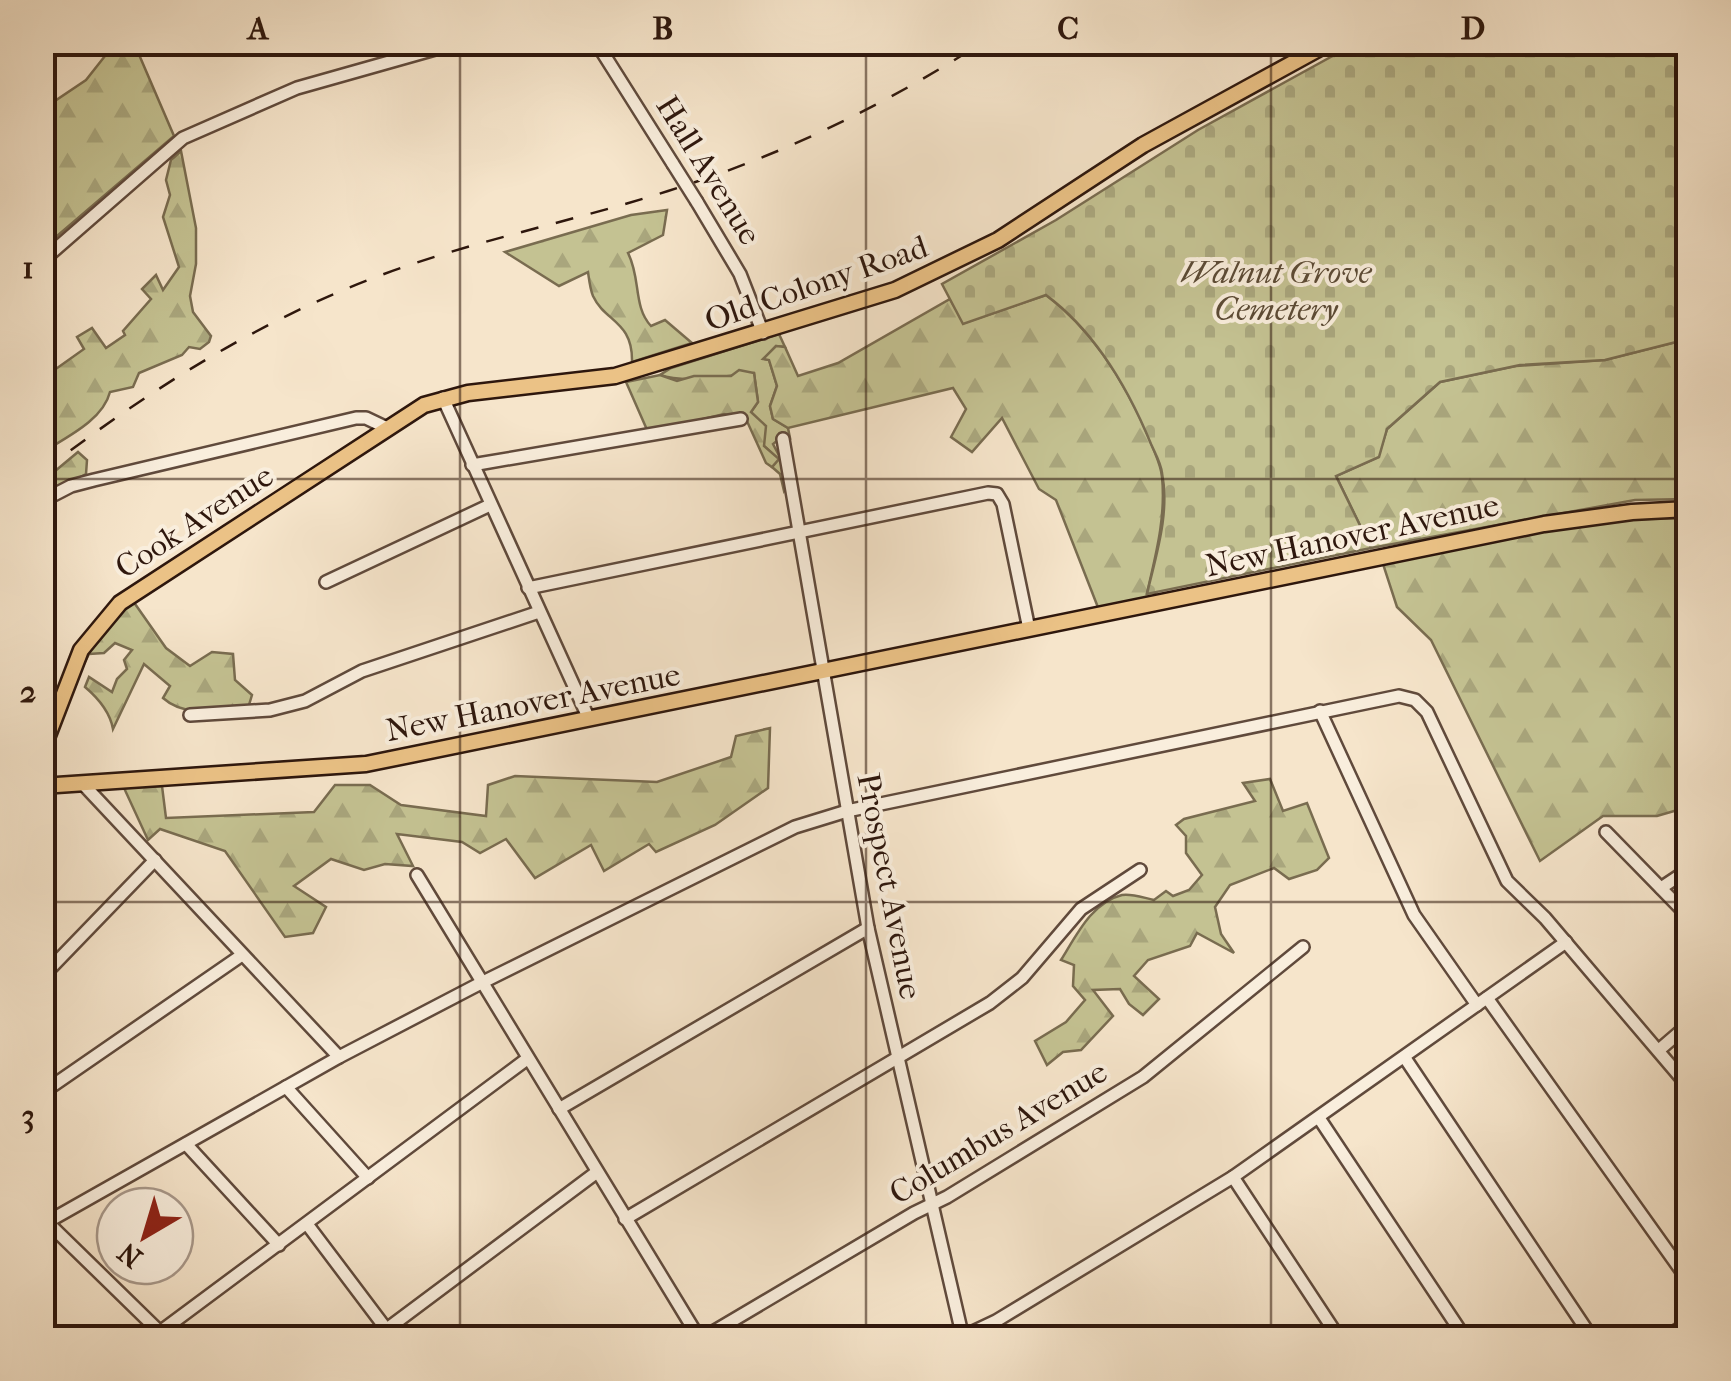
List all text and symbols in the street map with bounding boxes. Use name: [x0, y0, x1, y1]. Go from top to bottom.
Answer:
text: A: [246, 10, 270, 47]
text: B: [653, 10, 673, 47]
text: C: [1057, 10, 1079, 47]
text: D: [1461, 10, 1485, 47]
street label: Hall Avenue: [648, 89, 769, 251]
street label: Old Colony Road: [700, 228, 933, 339]
text: 1: [22, 249, 34, 286]
park label: Walnut Grove Cemetery: [1181, 254, 1373, 328]
street label: Cook Avenue: [109, 457, 280, 586]
street label: New Hanover Avenue: [1202, 486, 1502, 585]
street label: New Hanover Avenue: [383, 656, 684, 749]
text: 2: [20, 673, 36, 710]
street label: Prospect Avenue: [849, 770, 930, 1002]
street label: Columbus Avenue: [883, 1053, 1114, 1212]
text: 3: [21, 1097, 35, 1134]
north arrow: [95, 1186, 195, 1286]
text: N: [111, 1235, 148, 1275]

